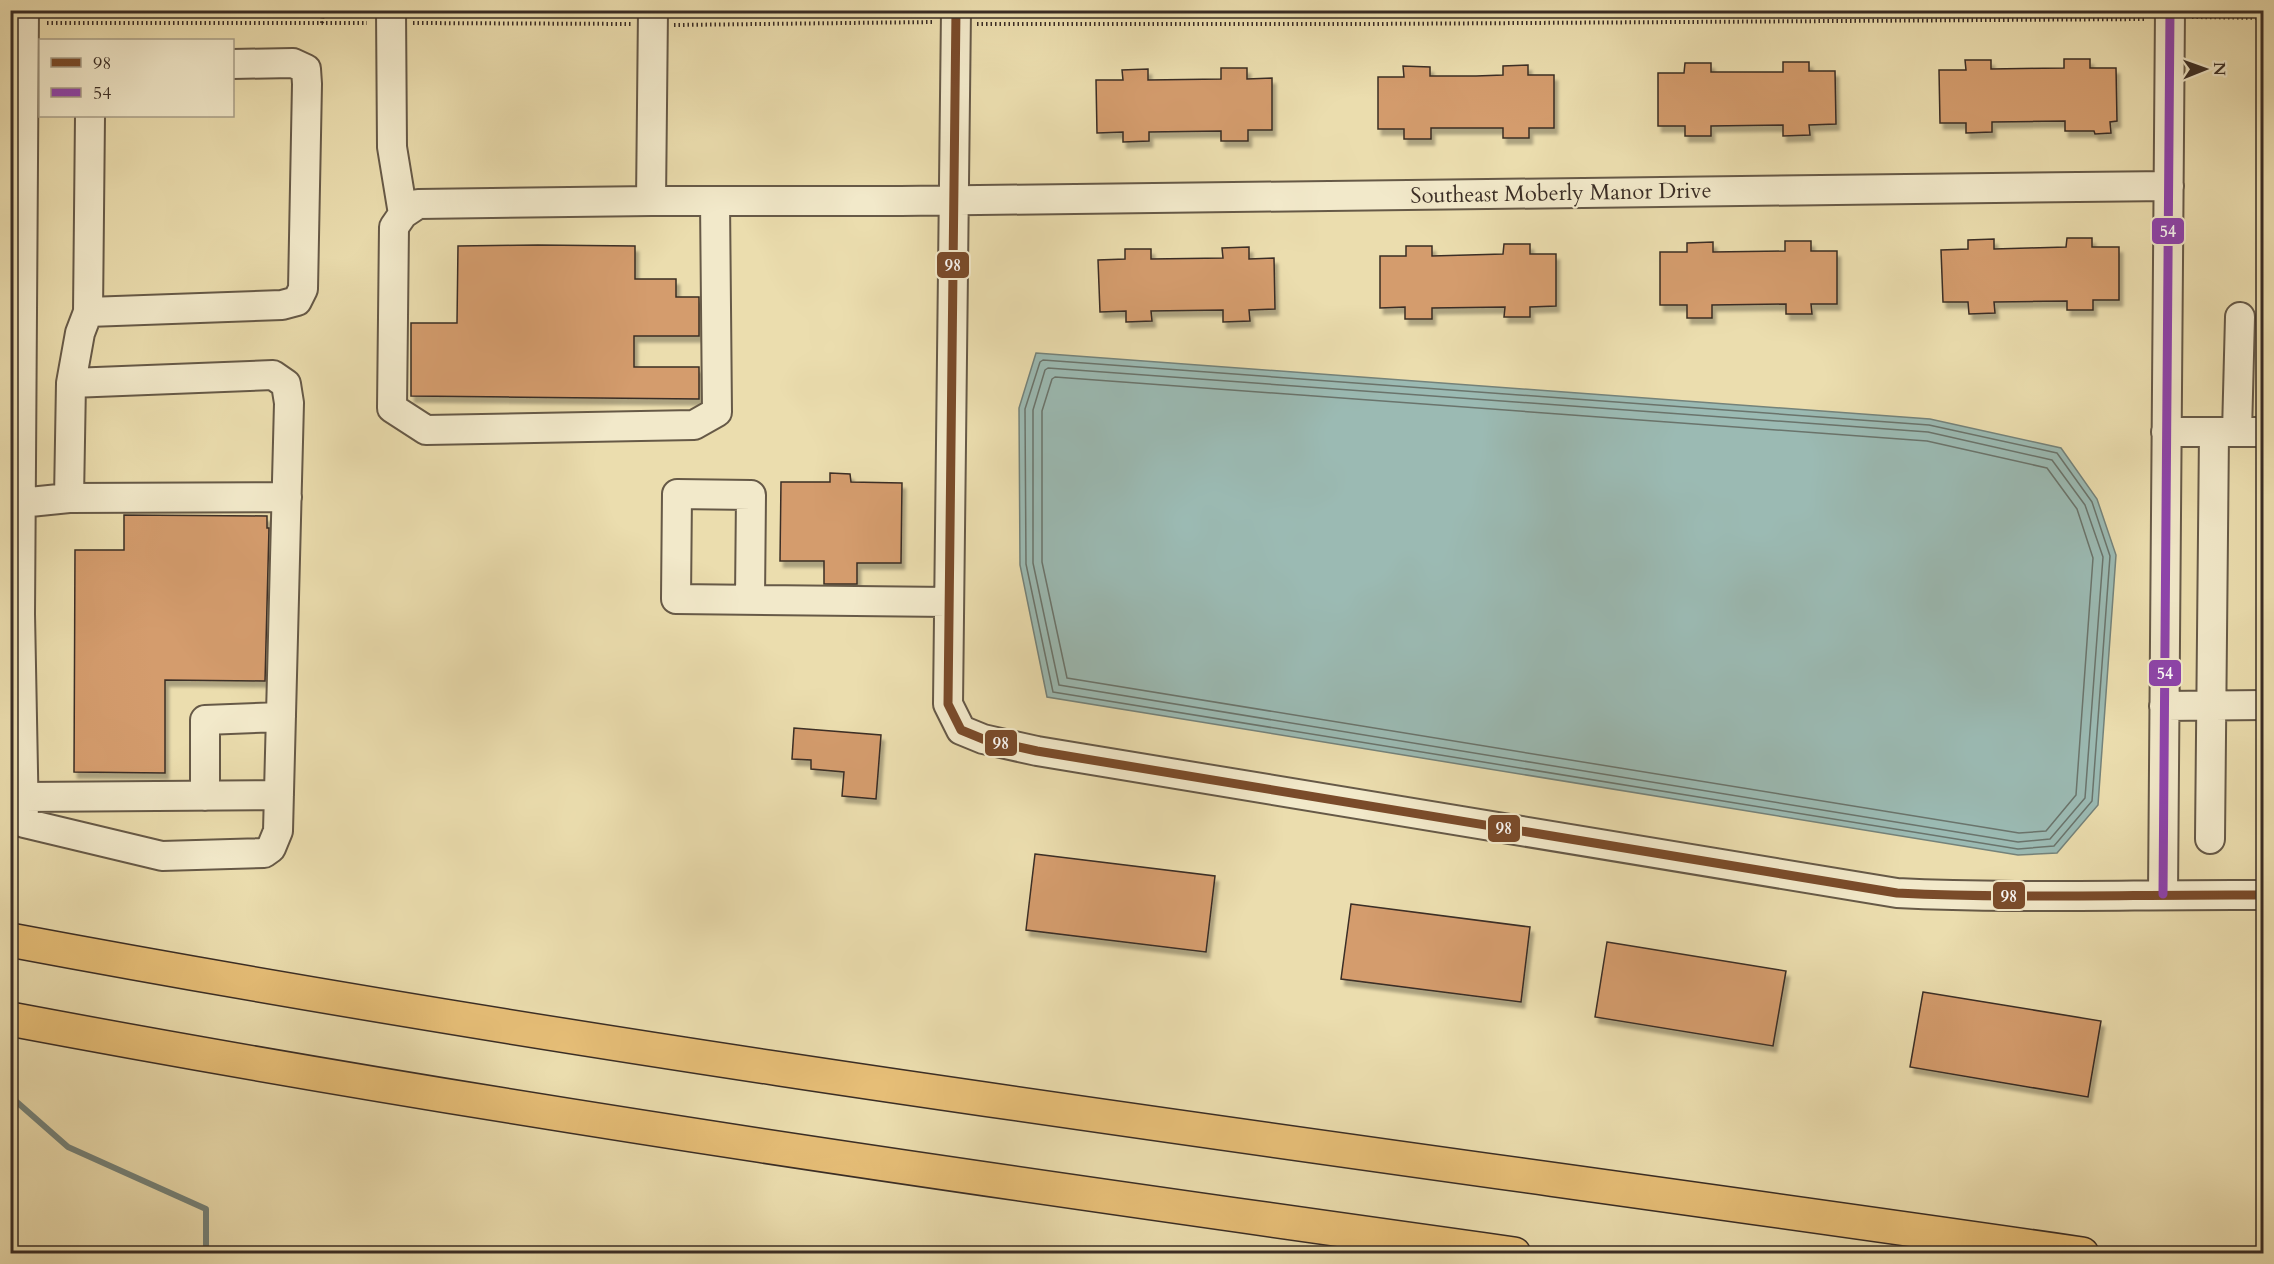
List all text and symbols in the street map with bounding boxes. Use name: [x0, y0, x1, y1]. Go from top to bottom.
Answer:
legend: [39, 39, 234, 117]
north arrow: [2175, 39, 2235, 99]
text: 98: [93, 51, 111, 76]
text: N: [2208, 62, 2230, 76]
text: 54: [93, 81, 111, 106]
street label: Southeast Moberly Manor Drive: [1410, 175, 1712, 211]
line badge: 54: [2151, 217, 2185, 245]
text: 54: [2160, 221, 2176, 243]
line badge: 98: [936, 251, 970, 279]
text: 98: [945, 255, 961, 277]
line badge: 54: [2148, 659, 2182, 687]
text: 54: [2157, 663, 2173, 685]
line badge: 98: [984, 729, 1018, 757]
text: 98: [993, 733, 1009, 755]
line badge: 98: [1487, 814, 1521, 843]
text: 98: [1496, 818, 1512, 840]
line badge: 98: [1992, 881, 2026, 910]
text: 98: [2001, 886, 2017, 908]

